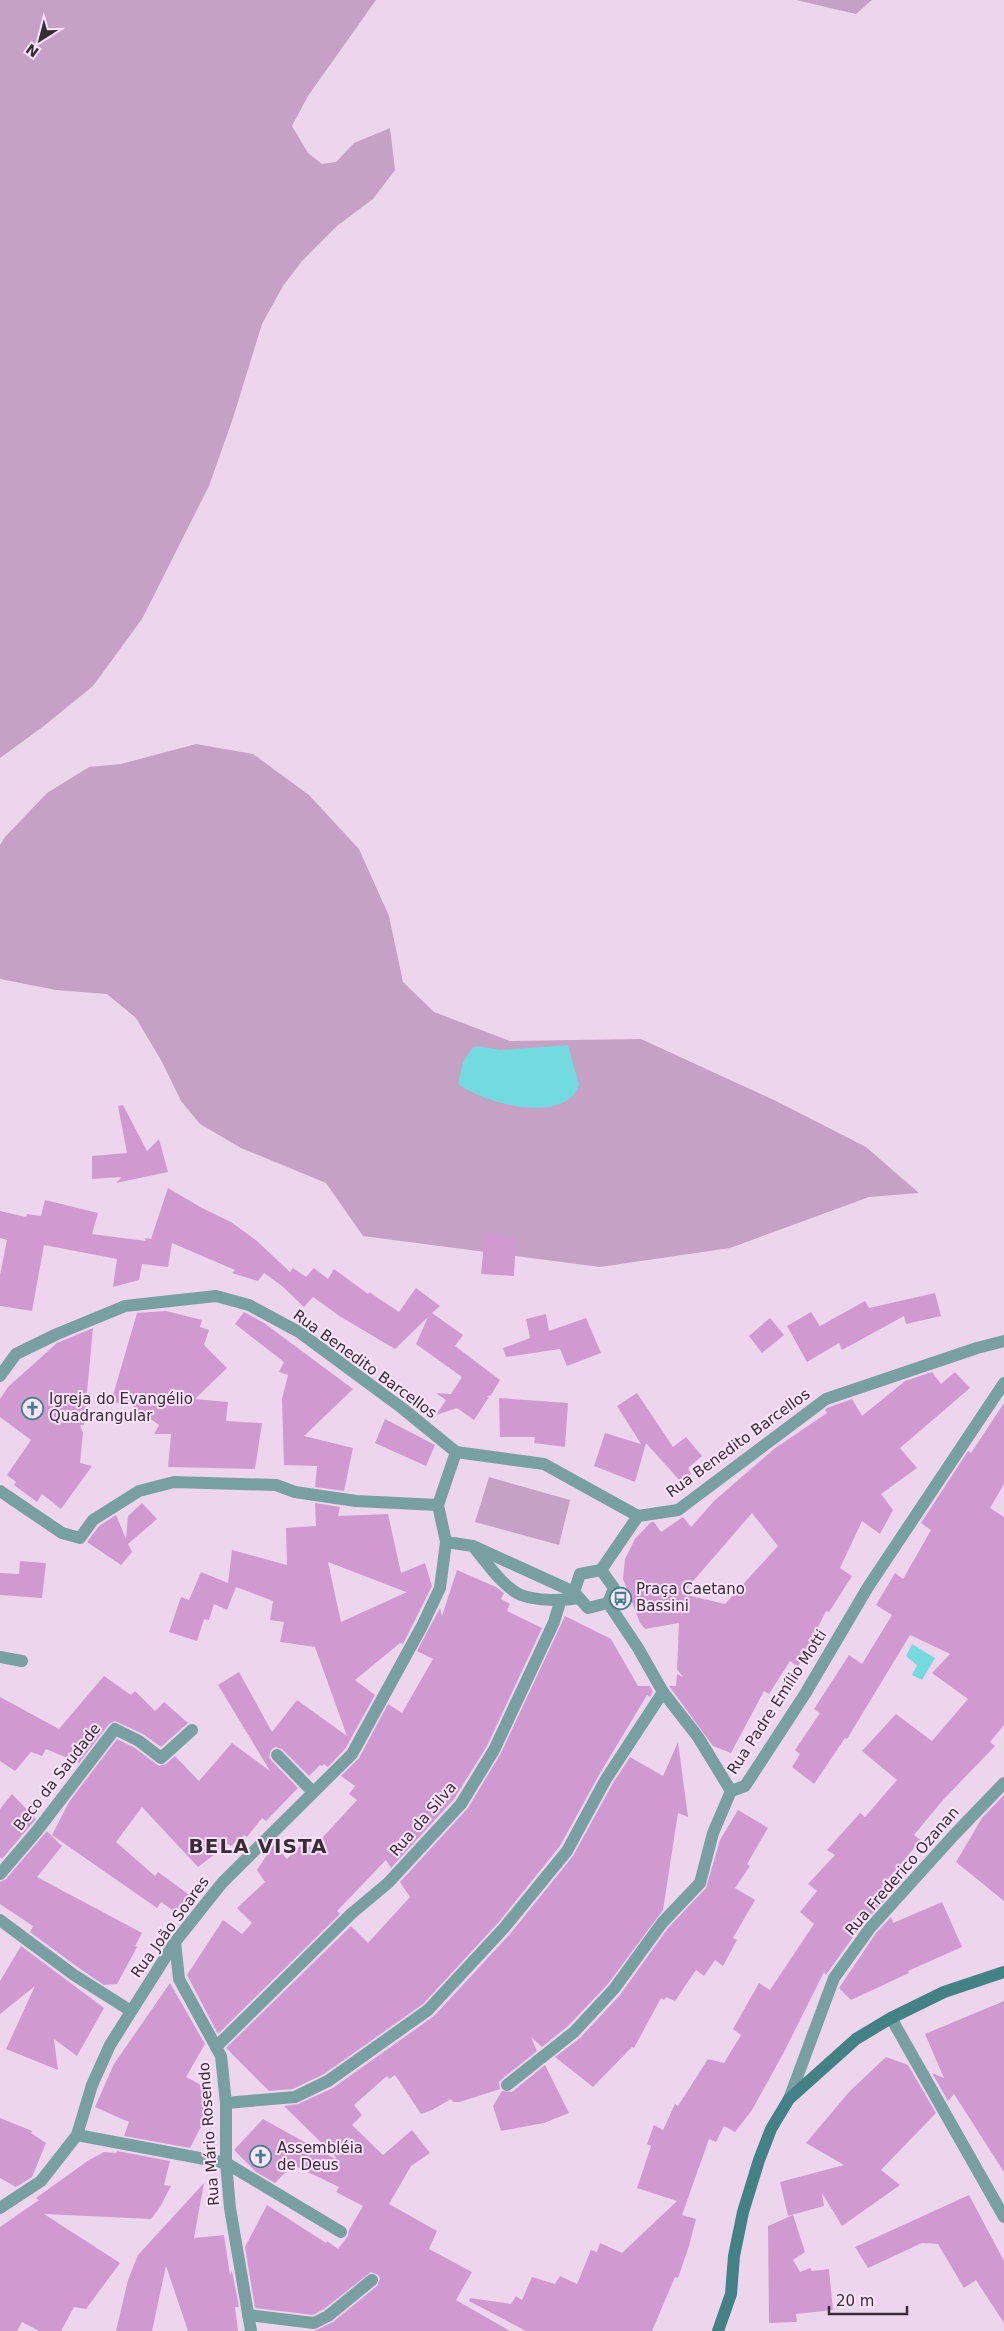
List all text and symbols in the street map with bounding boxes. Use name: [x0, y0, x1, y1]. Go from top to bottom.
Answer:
north arrow: [15, 15, 65, 65]
text: N: [23, 41, 42, 60]
street label: Rua Benedito Barcellos: [290, 1306, 440, 1422]
street label: Rua Benedito Barcellos: [663, 1385, 813, 1501]
place label: Igreja do Evangélio Quadrangular: [49, 1390, 193, 1425]
church icon: Igreja do Evangélio Quadrangular: [21, 1396, 45, 1420]
place label: Praça Caetano Bassini: [636, 1580, 745, 1615]
bus stop icon: Praça Caetano Bassini: [608, 1586, 632, 1610]
street label: Rua Padre Emílio Motti: [724, 1626, 830, 1778]
street label: Beco da Saudade: [10, 1720, 104, 1834]
street label: Rua da Silva: [386, 1778, 460, 1860]
street label: Rua Frederico Ozanan: [841, 1803, 963, 1939]
district label: BELA VISTA: [189, 1834, 327, 1858]
street label: Rua João Soares: [127, 1873, 213, 1981]
street label: Rua Mário Rosendo: [195, 2062, 223, 2206]
place label: Assembléia de Deus: [277, 2139, 363, 2174]
church icon: Assembléia de Deus: [249, 2145, 273, 2169]
scale bar: [829, 2284, 906, 2316]
text: 20 m: [836, 2292, 874, 2310]

